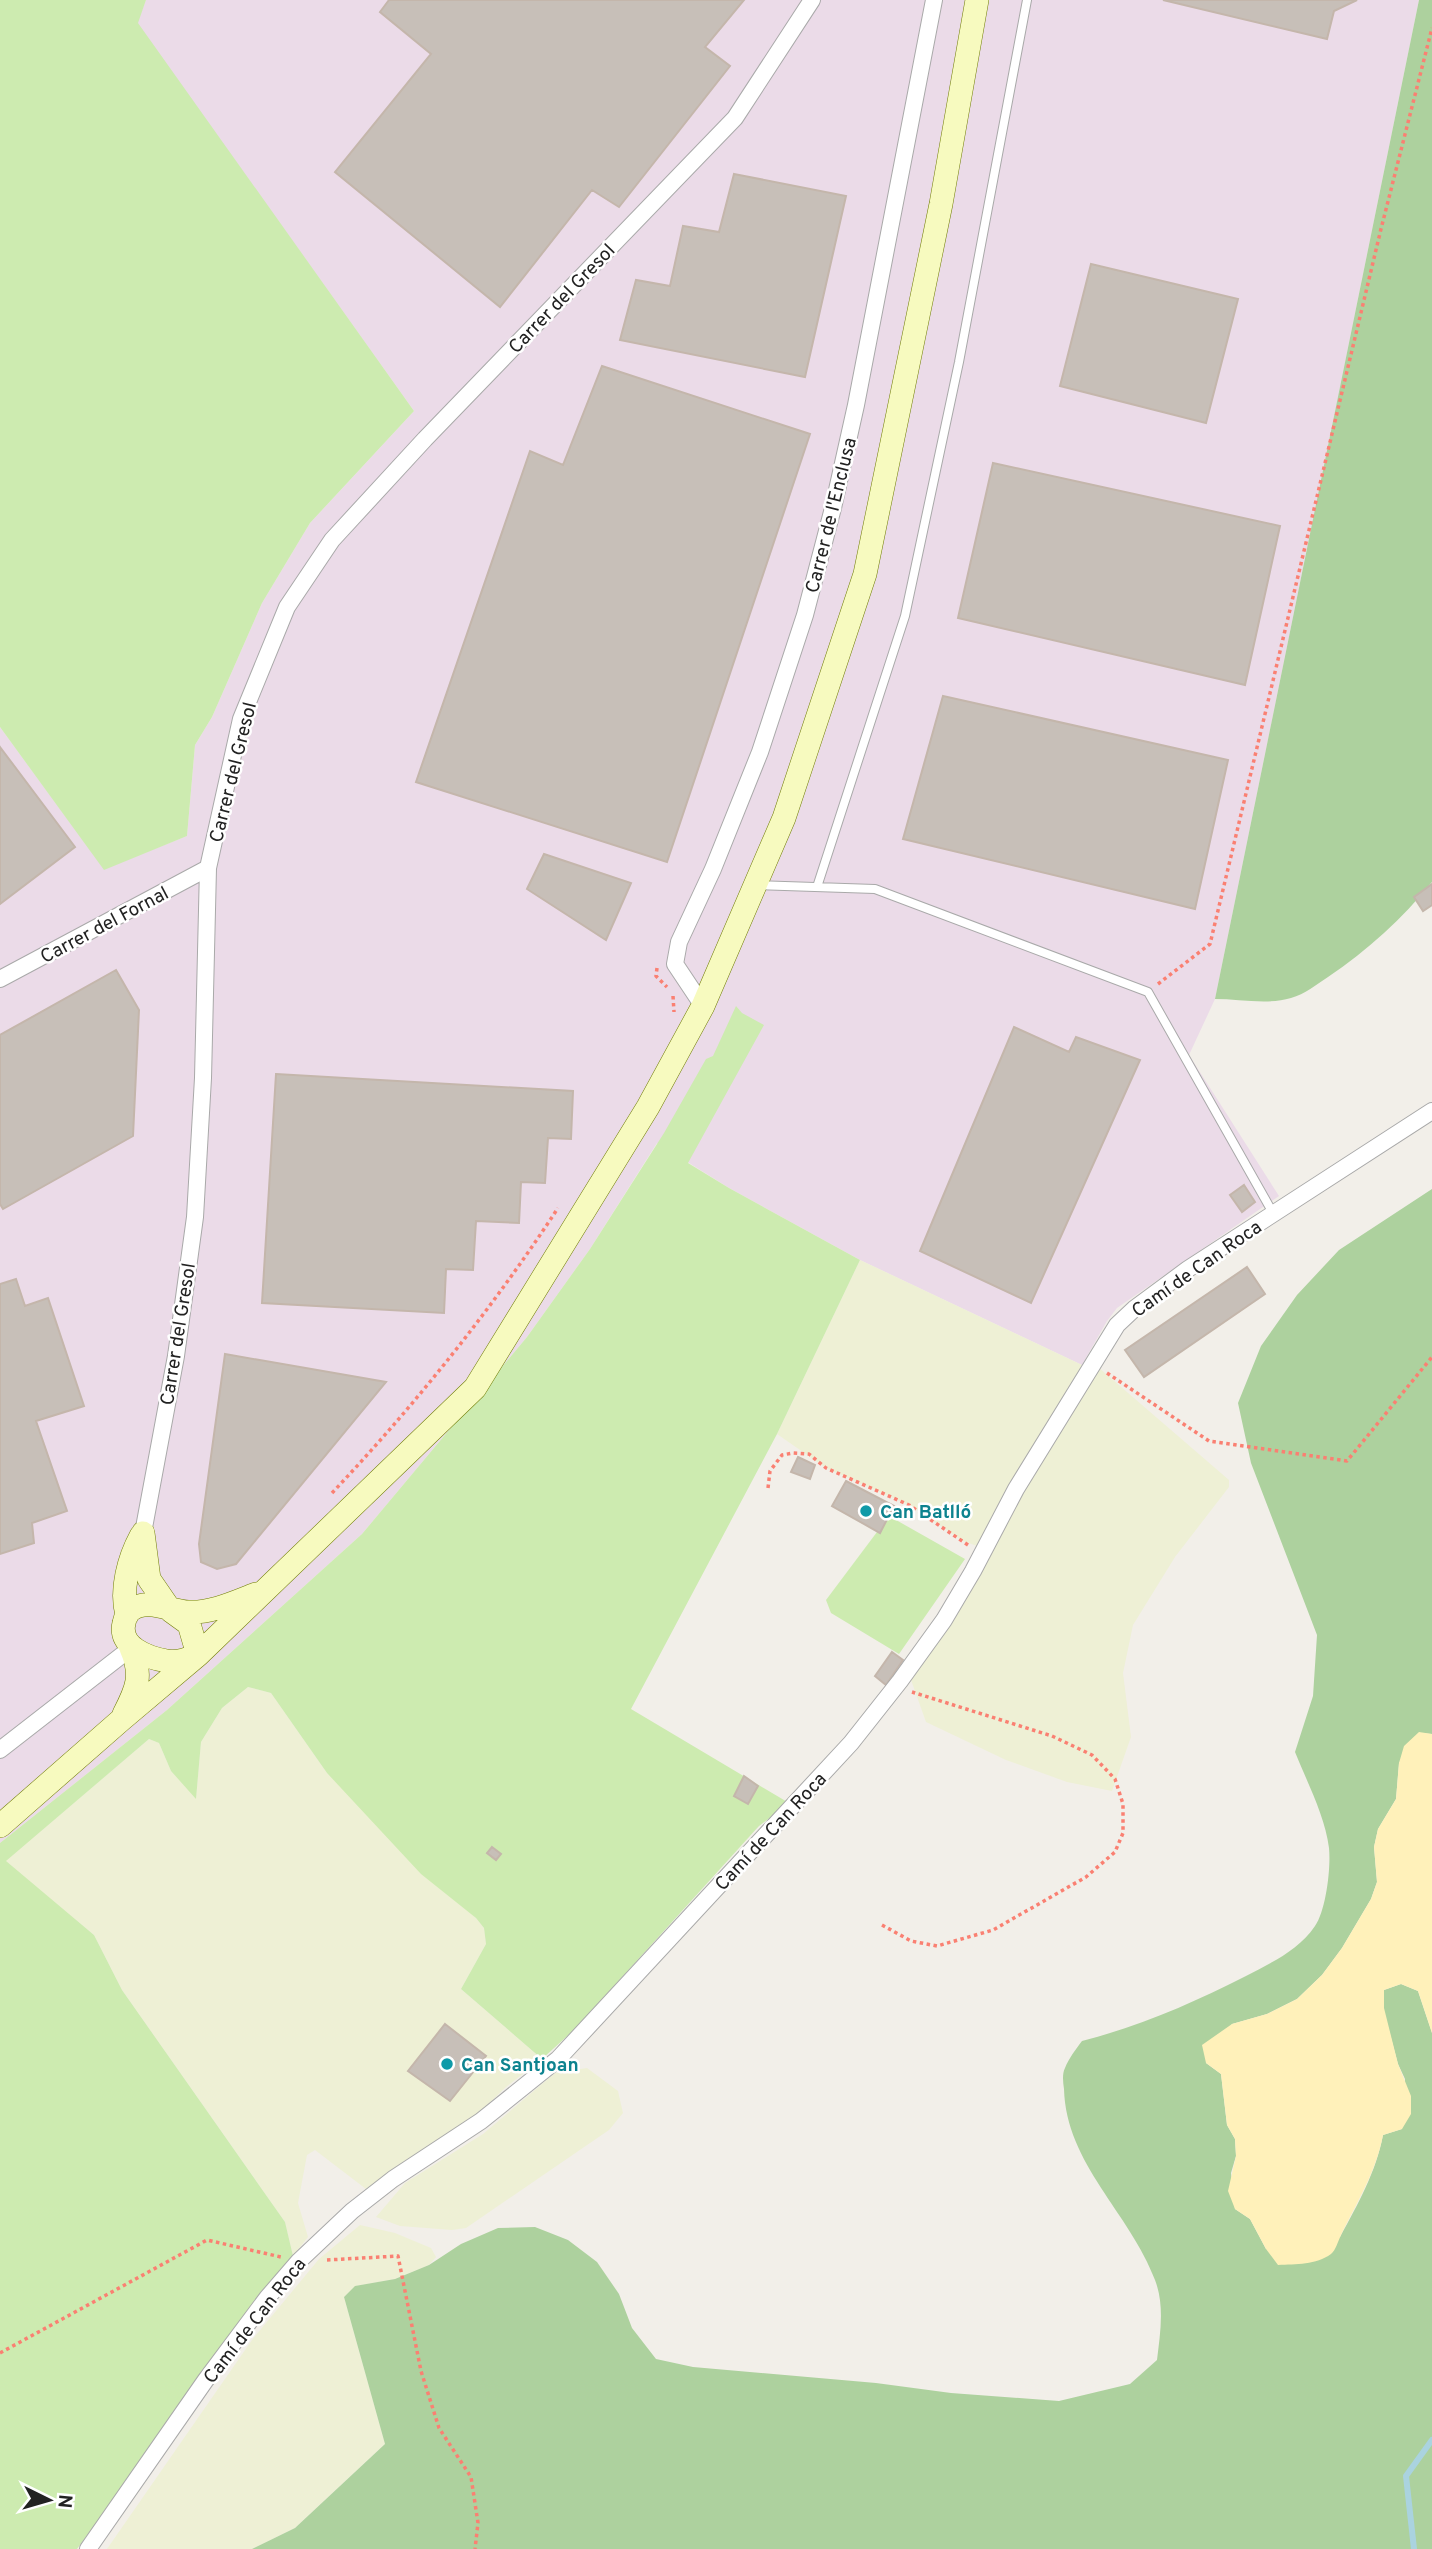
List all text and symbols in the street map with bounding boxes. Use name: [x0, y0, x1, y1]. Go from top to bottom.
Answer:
street label: Carrer del Gresol: [504, 239, 621, 359]
street label: Carrer de l'Enclusa: [801, 435, 863, 596]
street label: Carrer del Gresol: [205, 700, 263, 845]
street label: Carrer del Fornal: [37, 882, 173, 970]
street label: Camí de Can Roca: [1127, 1216, 1267, 1323]
street label: Carrer del Gresol: [156, 1261, 202, 1407]
place label: Can Batlló: [880, 1501, 971, 1525]
marker: Can Batlló: [858, 1503, 874, 1519]
street label: Camí de Can Roca: [710, 1768, 833, 1897]
place label: Can Santjoan: [461, 2054, 579, 2078]
marker: Can Santjoan: [439, 2056, 455, 2072]
street label: Camí de Can Roca: [199, 2253, 312, 2389]
north arrow: [14, 2465, 84, 2535]
text: N: [51, 2493, 76, 2509]

